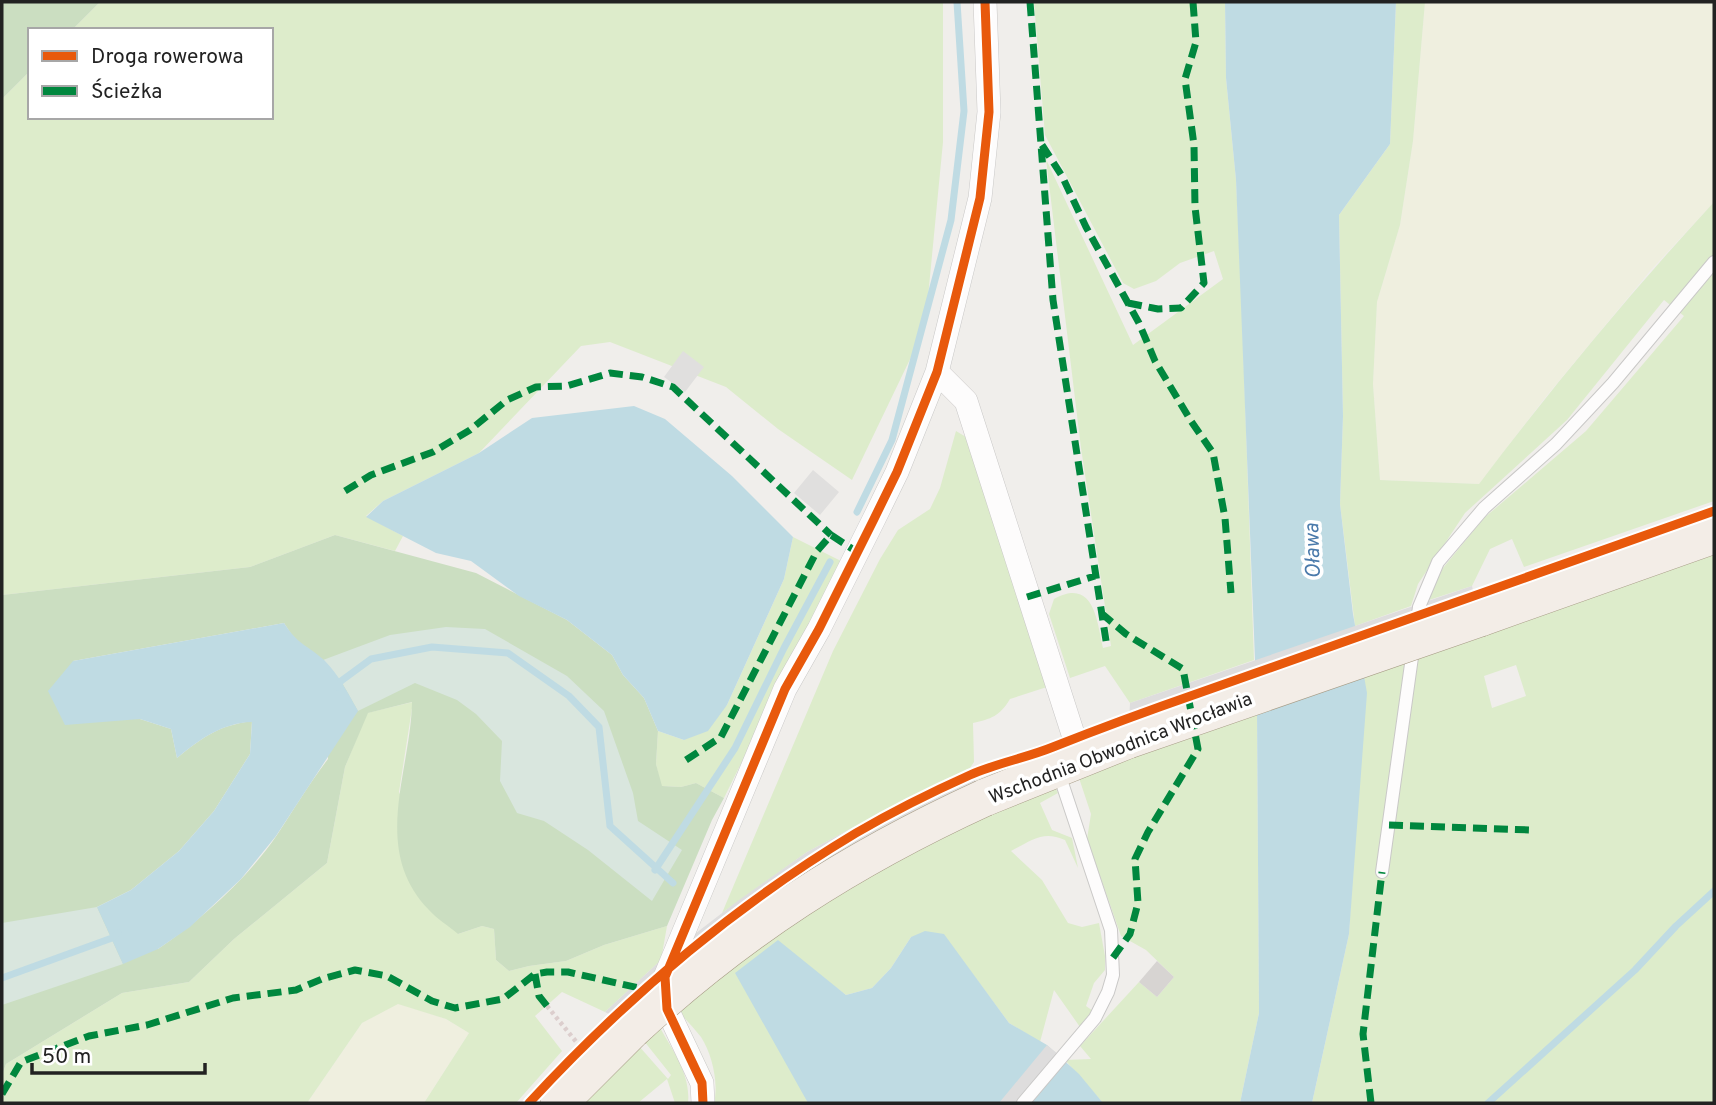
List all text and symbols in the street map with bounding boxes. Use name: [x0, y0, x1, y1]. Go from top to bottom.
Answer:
legend: [28, 28, 273, 119]
text: Droga rowerowa: [91, 44, 244, 71]
text: Ścieżka: [91, 78, 162, 106]
water label: Oława: [1299, 523, 1328, 579]
street label: Wschodnia Obwodnica Wrocławia: [986, 687, 1256, 810]
scale bar: [32, 1032, 205, 1076]
text: 50 m: [42, 1044, 91, 1071]

